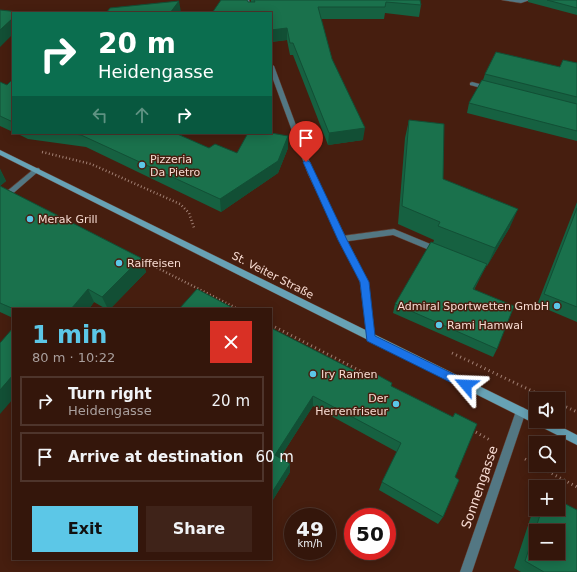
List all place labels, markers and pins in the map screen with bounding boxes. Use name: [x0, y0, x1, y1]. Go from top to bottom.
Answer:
pin: [289, 121, 323, 162]
place label: Pizzeria Da Pietro: [150, 153, 201, 179]
marker: Pizzeria Da Pietro: [137, 160, 147, 170]
place label: Merak Grill: [38, 213, 98, 226]
marker: Merak Grill: [25, 214, 35, 224]
place label: Raiffeisen: [127, 257, 181, 270]
marker: Raiffeisen: [114, 258, 124, 268]
place label: Admiral Sportwetten GmbH: [397, 300, 549, 313]
marker: Admiral Sportwetten GmbH: [552, 301, 562, 311]
place label: Rami Hamwai: [447, 319, 523, 332]
marker: Rami Hamwai: [434, 320, 444, 330]
place label: Iry Ramen: [321, 368, 377, 381]
marker: Iry Ramen: [308, 369, 318, 379]
place label: Der Herrenfriseur: [315, 392, 388, 418]
marker: Der Herrenfriseur: [391, 399, 401, 409]

